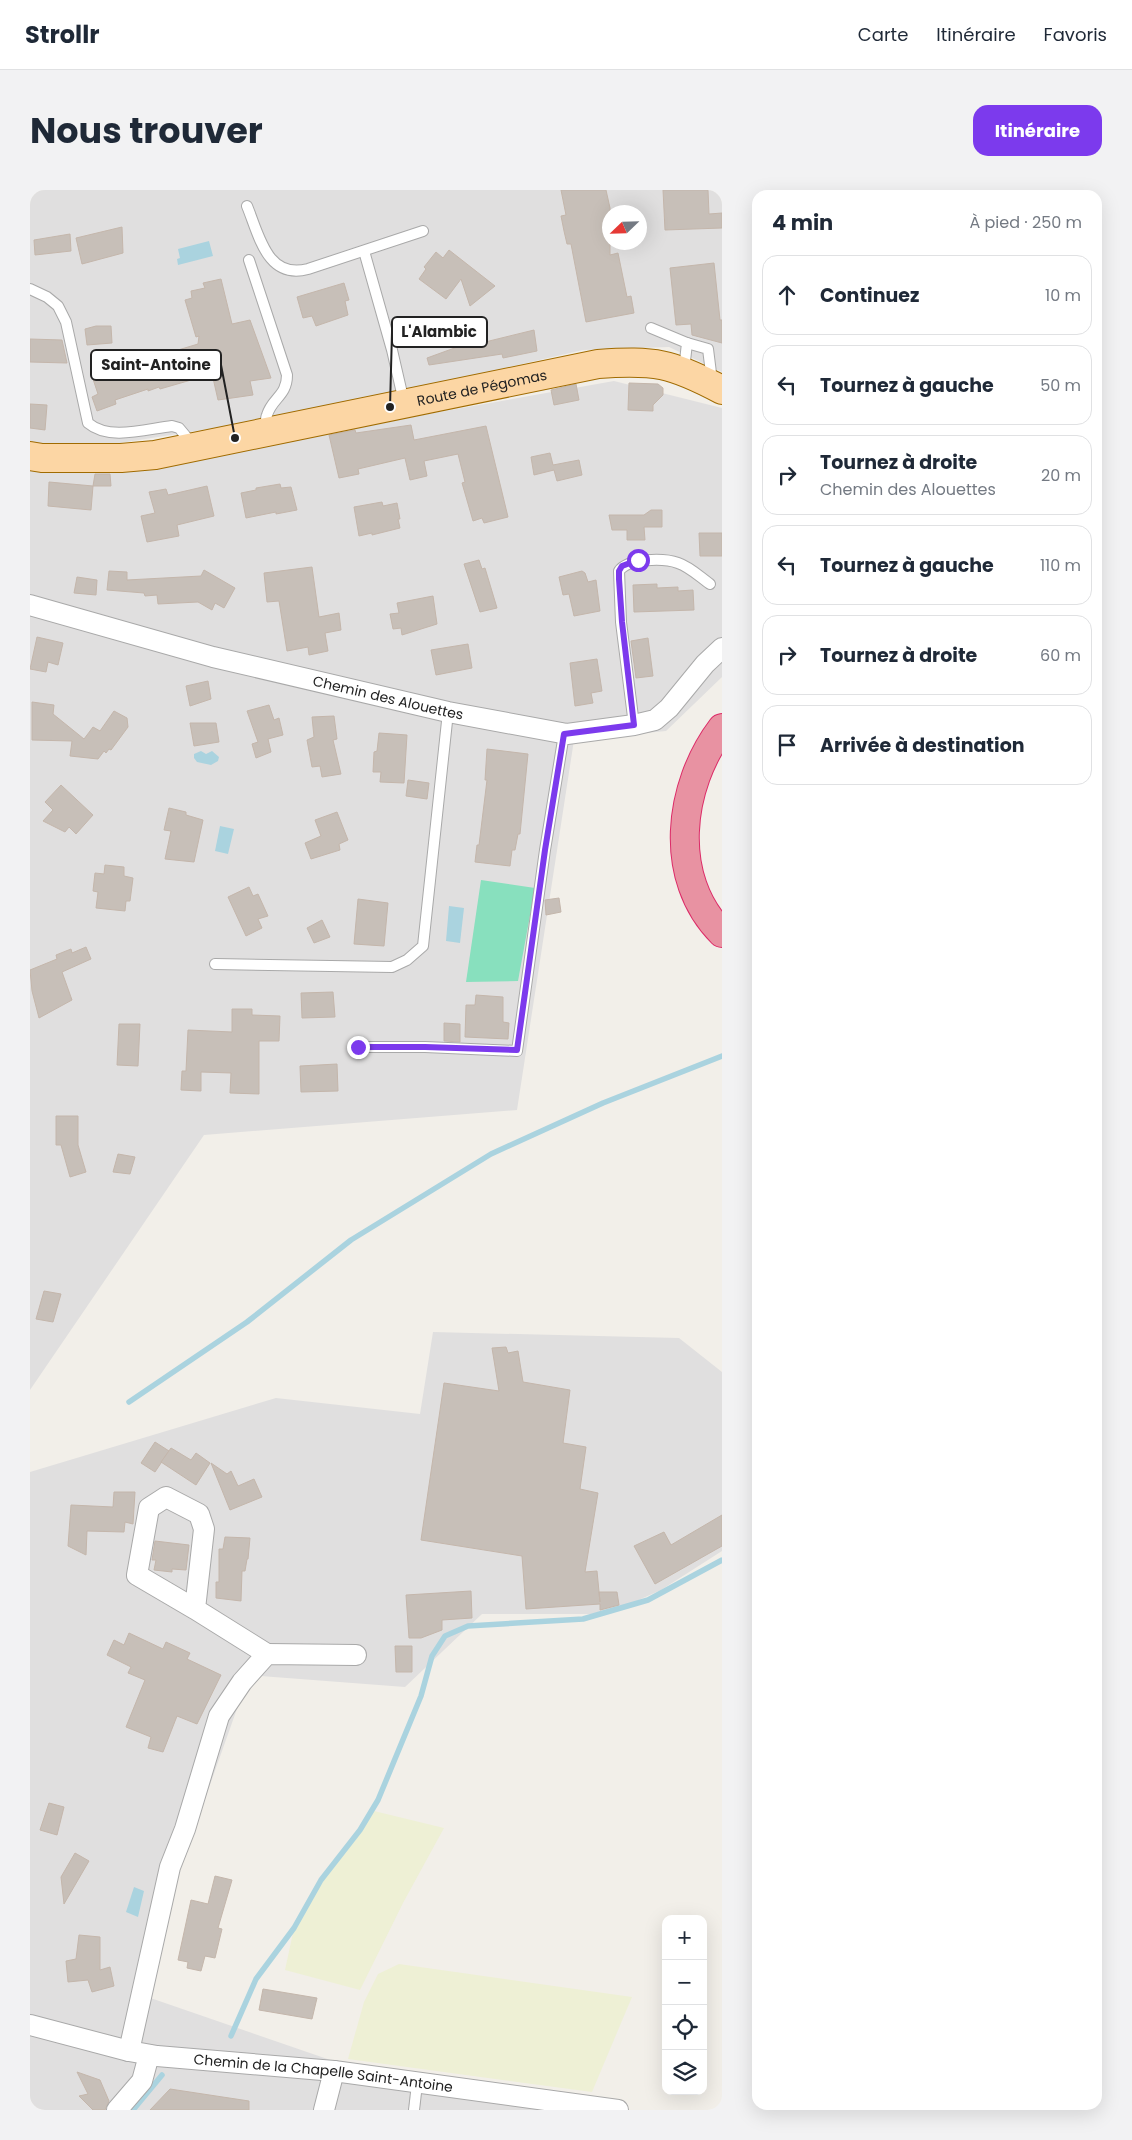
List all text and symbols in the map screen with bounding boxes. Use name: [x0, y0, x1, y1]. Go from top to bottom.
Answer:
text: Strollr: [25, 18, 100, 51]
text: Carte: [858, 22, 908, 47]
text: Itinéraire: [936, 22, 1016, 47]
text: Favoris: [1044, 22, 1107, 47]
button: Itinéraire: [973, 105, 1102, 156]
text: Nous trouver: [30, 106, 263, 155]
north arrow: [602, 205, 647, 250]
text: 4 min: [772, 208, 833, 237]
text: À pied · 250 m: [969, 211, 1082, 234]
icon: ahead: [773, 281, 801, 309]
text: Continuez: [820, 282, 919, 309]
text: 10 m: [1045, 284, 1081, 307]
callout: L'Alambic: [392, 317, 487, 347]
text: L'Alambic: [401, 321, 477, 342]
callout: Saint-Antoine: [91, 350, 221, 380]
text: Saint-Antoine: [101, 354, 211, 375]
street label: Route de Pégomas: [415, 365, 549, 411]
icon: left: [773, 371, 801, 399]
text: Tournez à gauche: [820, 372, 994, 399]
text: 50 m: [1040, 374, 1081, 397]
text: Tournez à droite: [820, 449, 977, 476]
icon: right: [773, 461, 801, 489]
text: 20 m: [1041, 464, 1081, 487]
text: Chemin des Alouettes: [820, 478, 996, 501]
route start: [627, 549, 650, 572]
icon: left: [773, 551, 801, 579]
text: Tournez à gauche: [820, 552, 994, 579]
text: 110 m: [1040, 554, 1081, 577]
icon: right: [773, 641, 801, 669]
text: Tournez à droite: [820, 642, 977, 669]
text: 60 m: [1040, 644, 1081, 667]
street label: Chemin des Alouettes: [311, 671, 465, 725]
icon: arrive: [773, 731, 801, 759]
text: Arrivée à destination: [820, 732, 1025, 759]
route end: [347, 1036, 370, 1059]
map controls: [662, 1915, 707, 2095]
button: +: [662, 1915, 707, 1960]
button: −: [662, 1960, 707, 2005]
button: locate: [662, 2005, 707, 2050]
street label: Chemin de la Chapelle Saint-Antoine: [193, 2049, 455, 2097]
button: layers: [662, 2050, 707, 2095]

